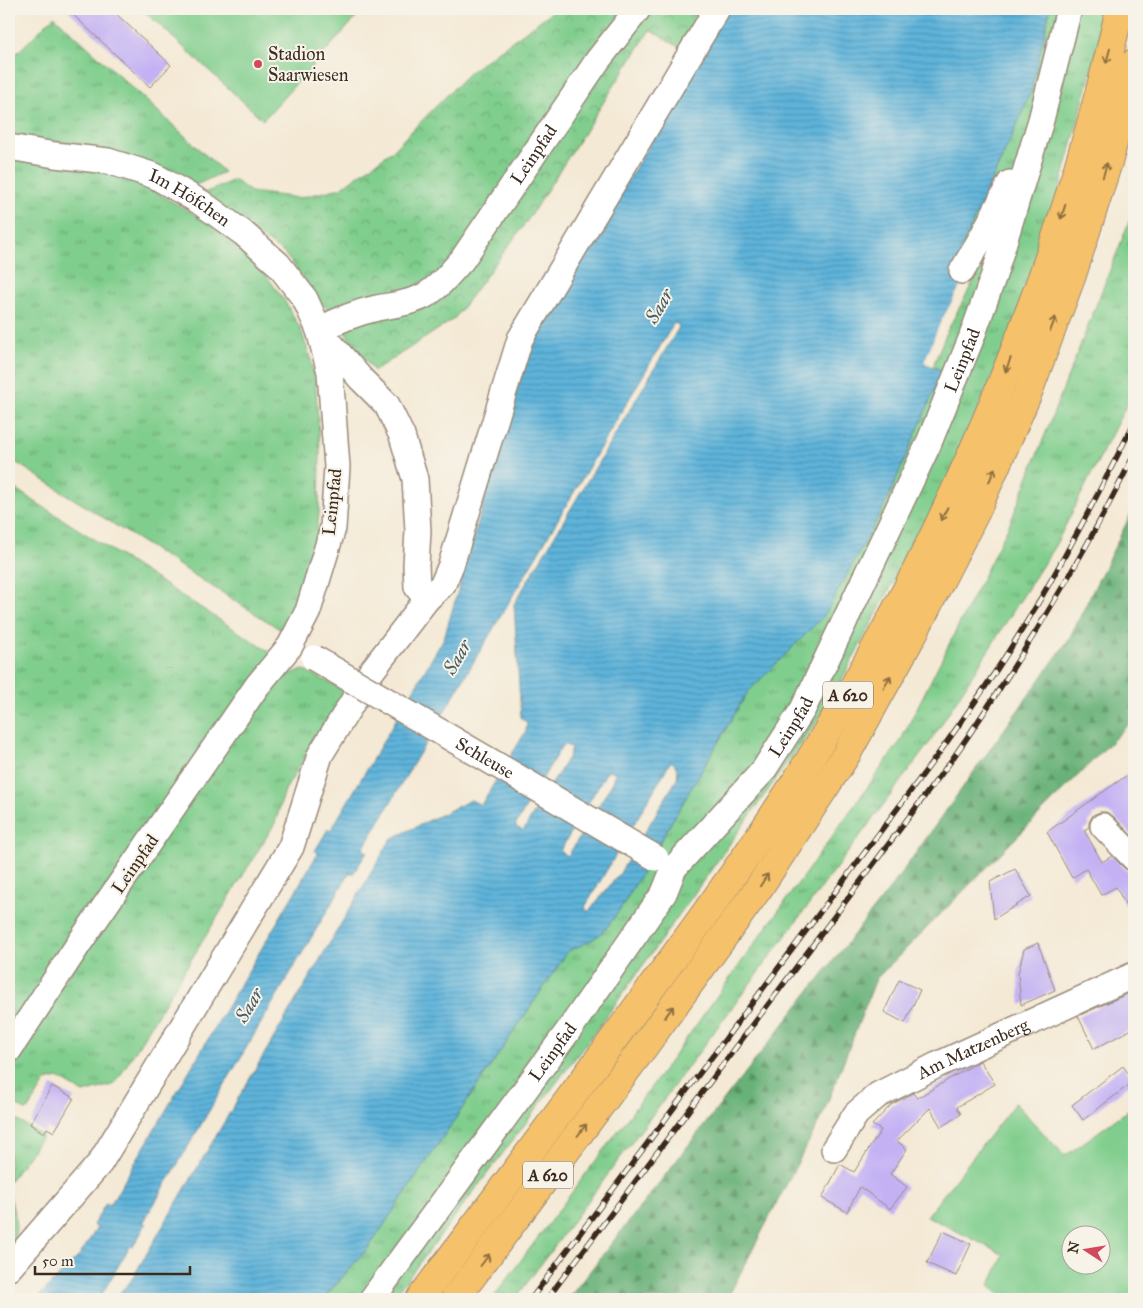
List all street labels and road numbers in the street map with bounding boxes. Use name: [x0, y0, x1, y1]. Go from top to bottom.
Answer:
street label: Leinpfad: [506, 121, 562, 189]
street label: Im Höfchen: [147, 164, 235, 231]
street label: Leinpfad: [940, 325, 985, 396]
street label: Leinpfad: [318, 467, 346, 537]
road number: A 620: [823, 682, 873, 708]
street label: Leinpfad: [764, 693, 818, 761]
street label: Schleuse: [452, 732, 518, 784]
street label: Leinpfad: [107, 830, 163, 898]
street label: Am Matzenberg: [912, 1013, 1033, 1085]
street label: Leinpfad: [524, 1018, 581, 1086]
road number: A 620: [523, 1162, 573, 1188]

